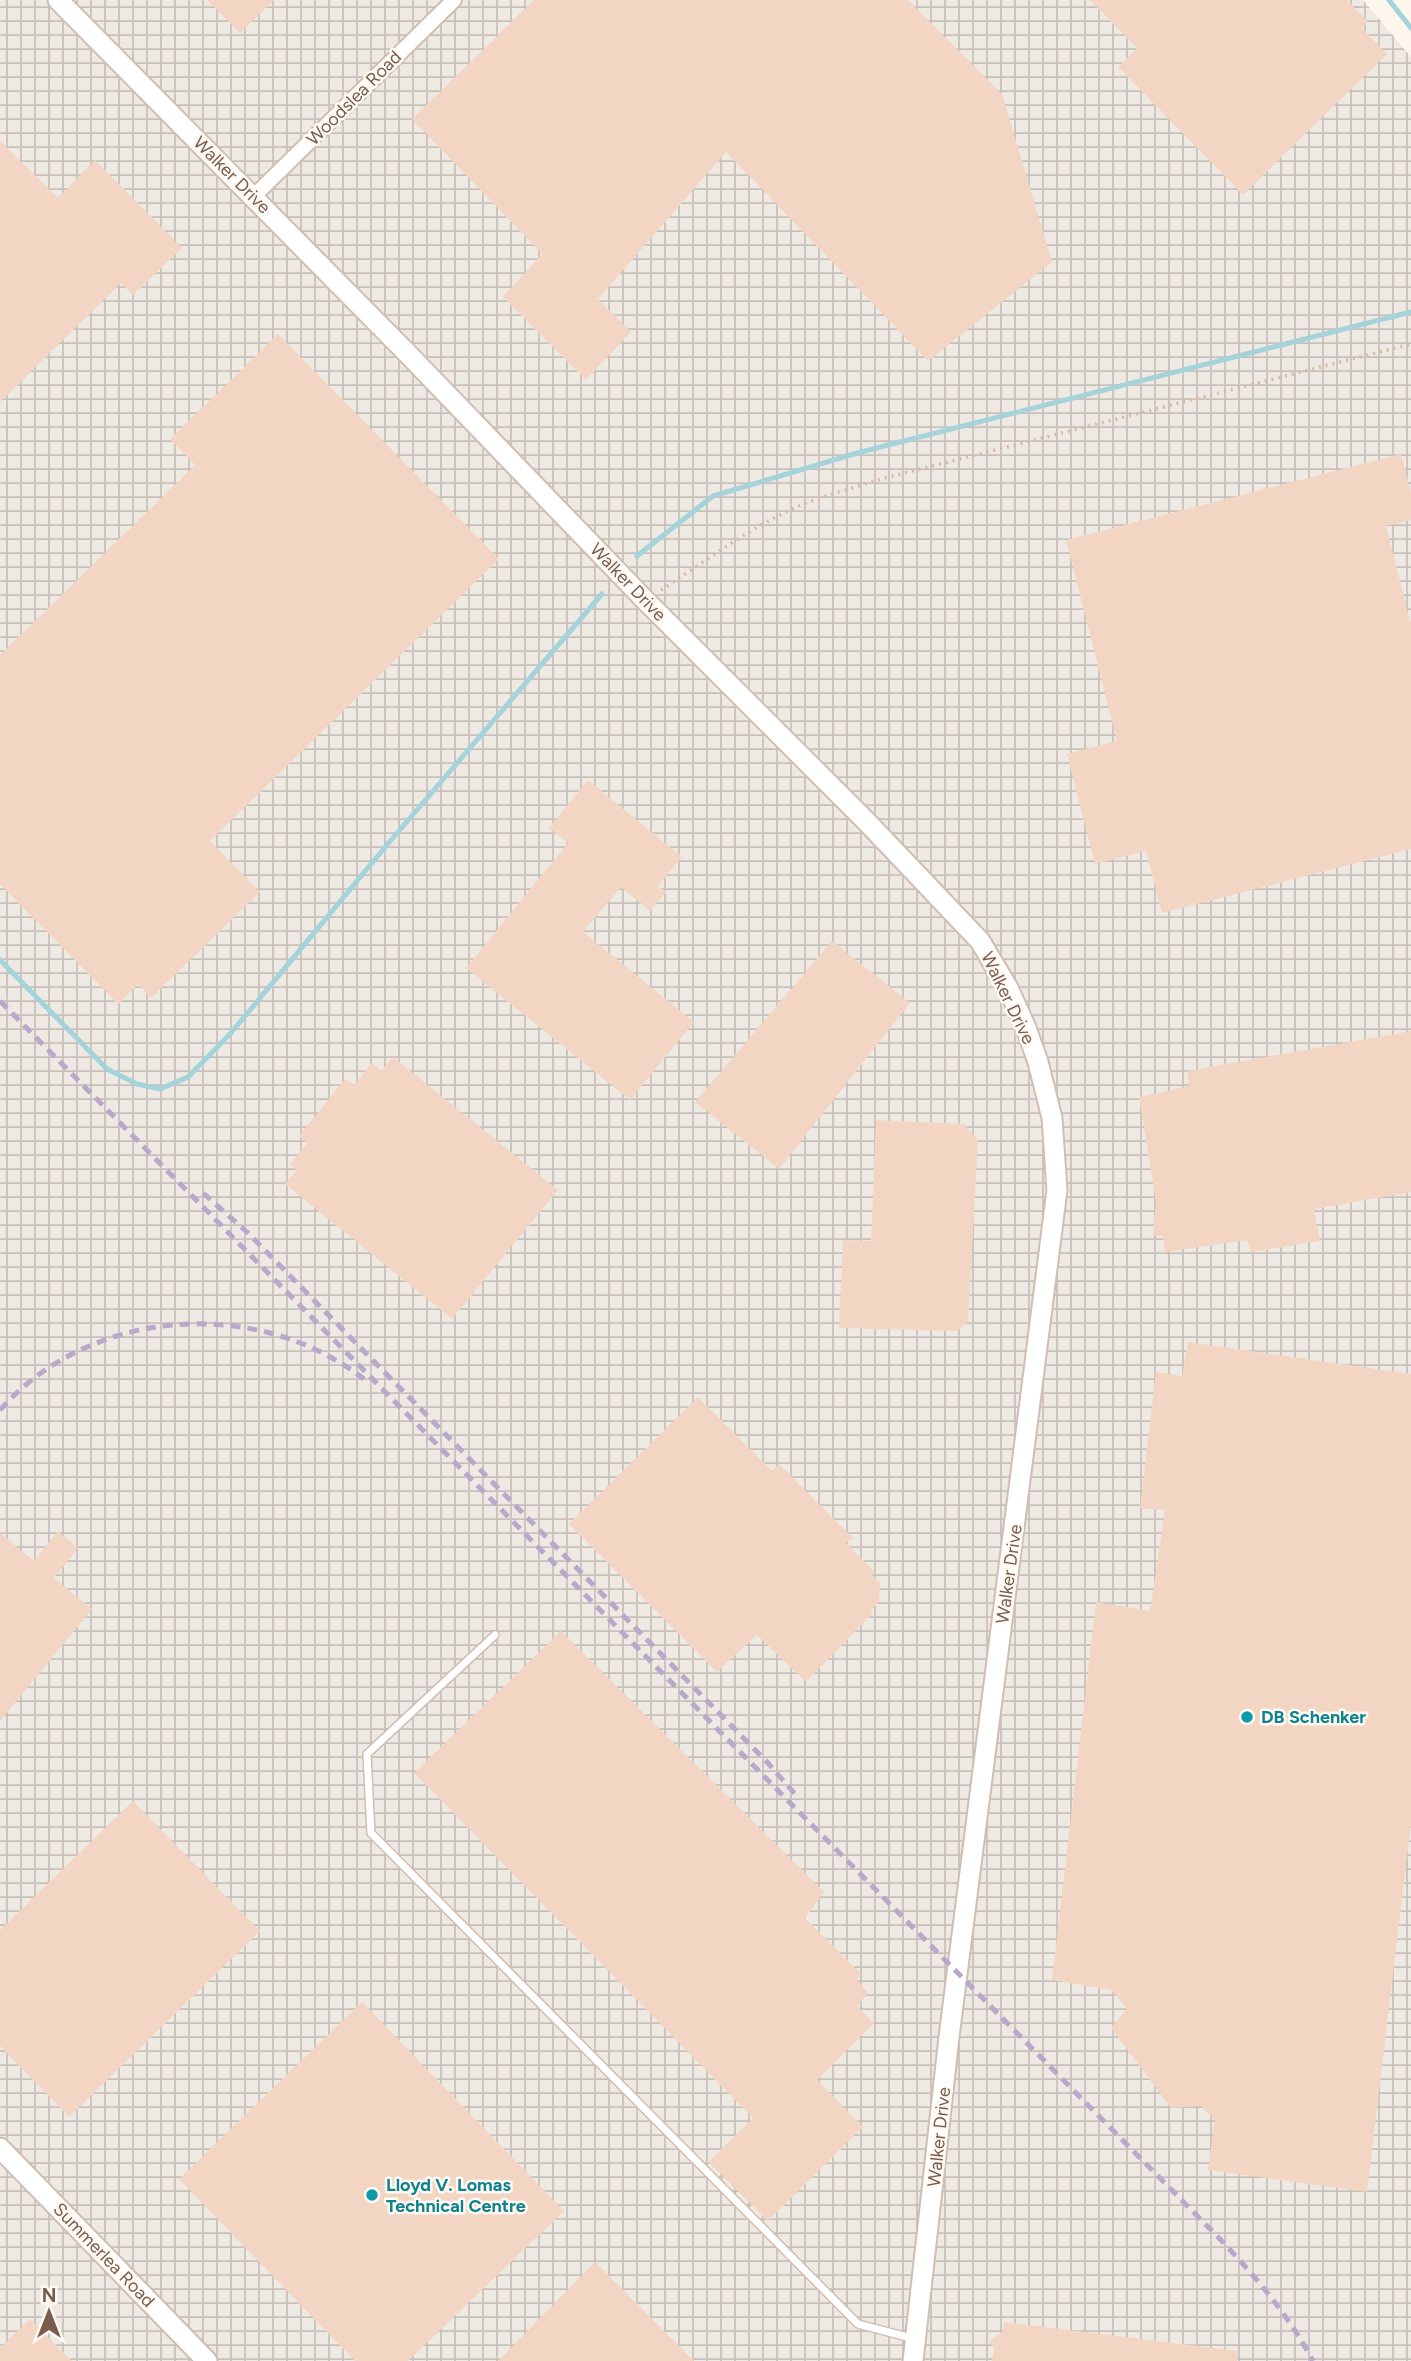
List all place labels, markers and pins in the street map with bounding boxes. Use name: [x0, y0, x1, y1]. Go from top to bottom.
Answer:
place label: DB Schenker: [1261, 1706, 1366, 1728]
marker: DB Schenker: [1239, 1709, 1255, 1725]
place label: Lloyd V. Lomas Technical Centre: [386, 2174, 526, 2217]
marker: Lloyd V. Lomas Technical Centre: [364, 2187, 380, 2203]

